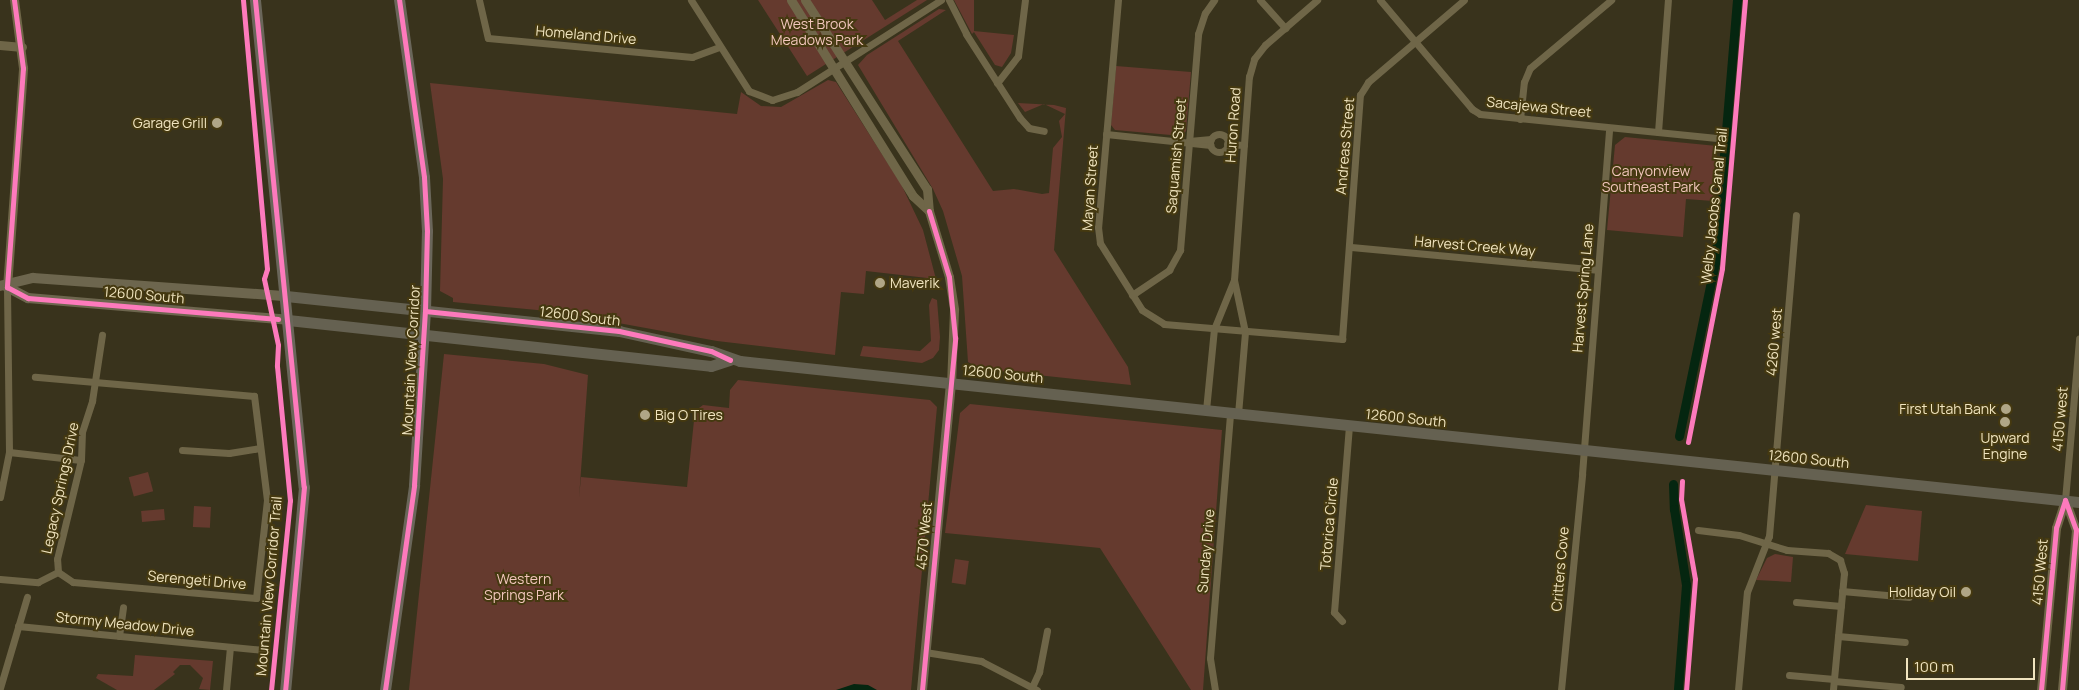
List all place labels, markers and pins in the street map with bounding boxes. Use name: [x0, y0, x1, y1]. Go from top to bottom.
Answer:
place label: Garage Grill: [133, 115, 207, 131]
marker: Garage Grill: [211, 117, 223, 129]
place label: Maverik: [890, 275, 940, 291]
marker: Maverik: [874, 277, 886, 289]
place label: First Utah Bank: [1899, 401, 1996, 417]
marker: First Utah Bank: [2000, 403, 2012, 415]
place label: Big O Tires: [655, 407, 723, 423]
marker: Big O Tires: [639, 409, 651, 421]
marker: Upward Engine: [1999, 416, 2011, 428]
place label: Upward Engine: [1980, 430, 2030, 462]
place label: Holiday Oil: [1889, 584, 1956, 600]
marker: Holiday Oil: [1960, 586, 1972, 598]

